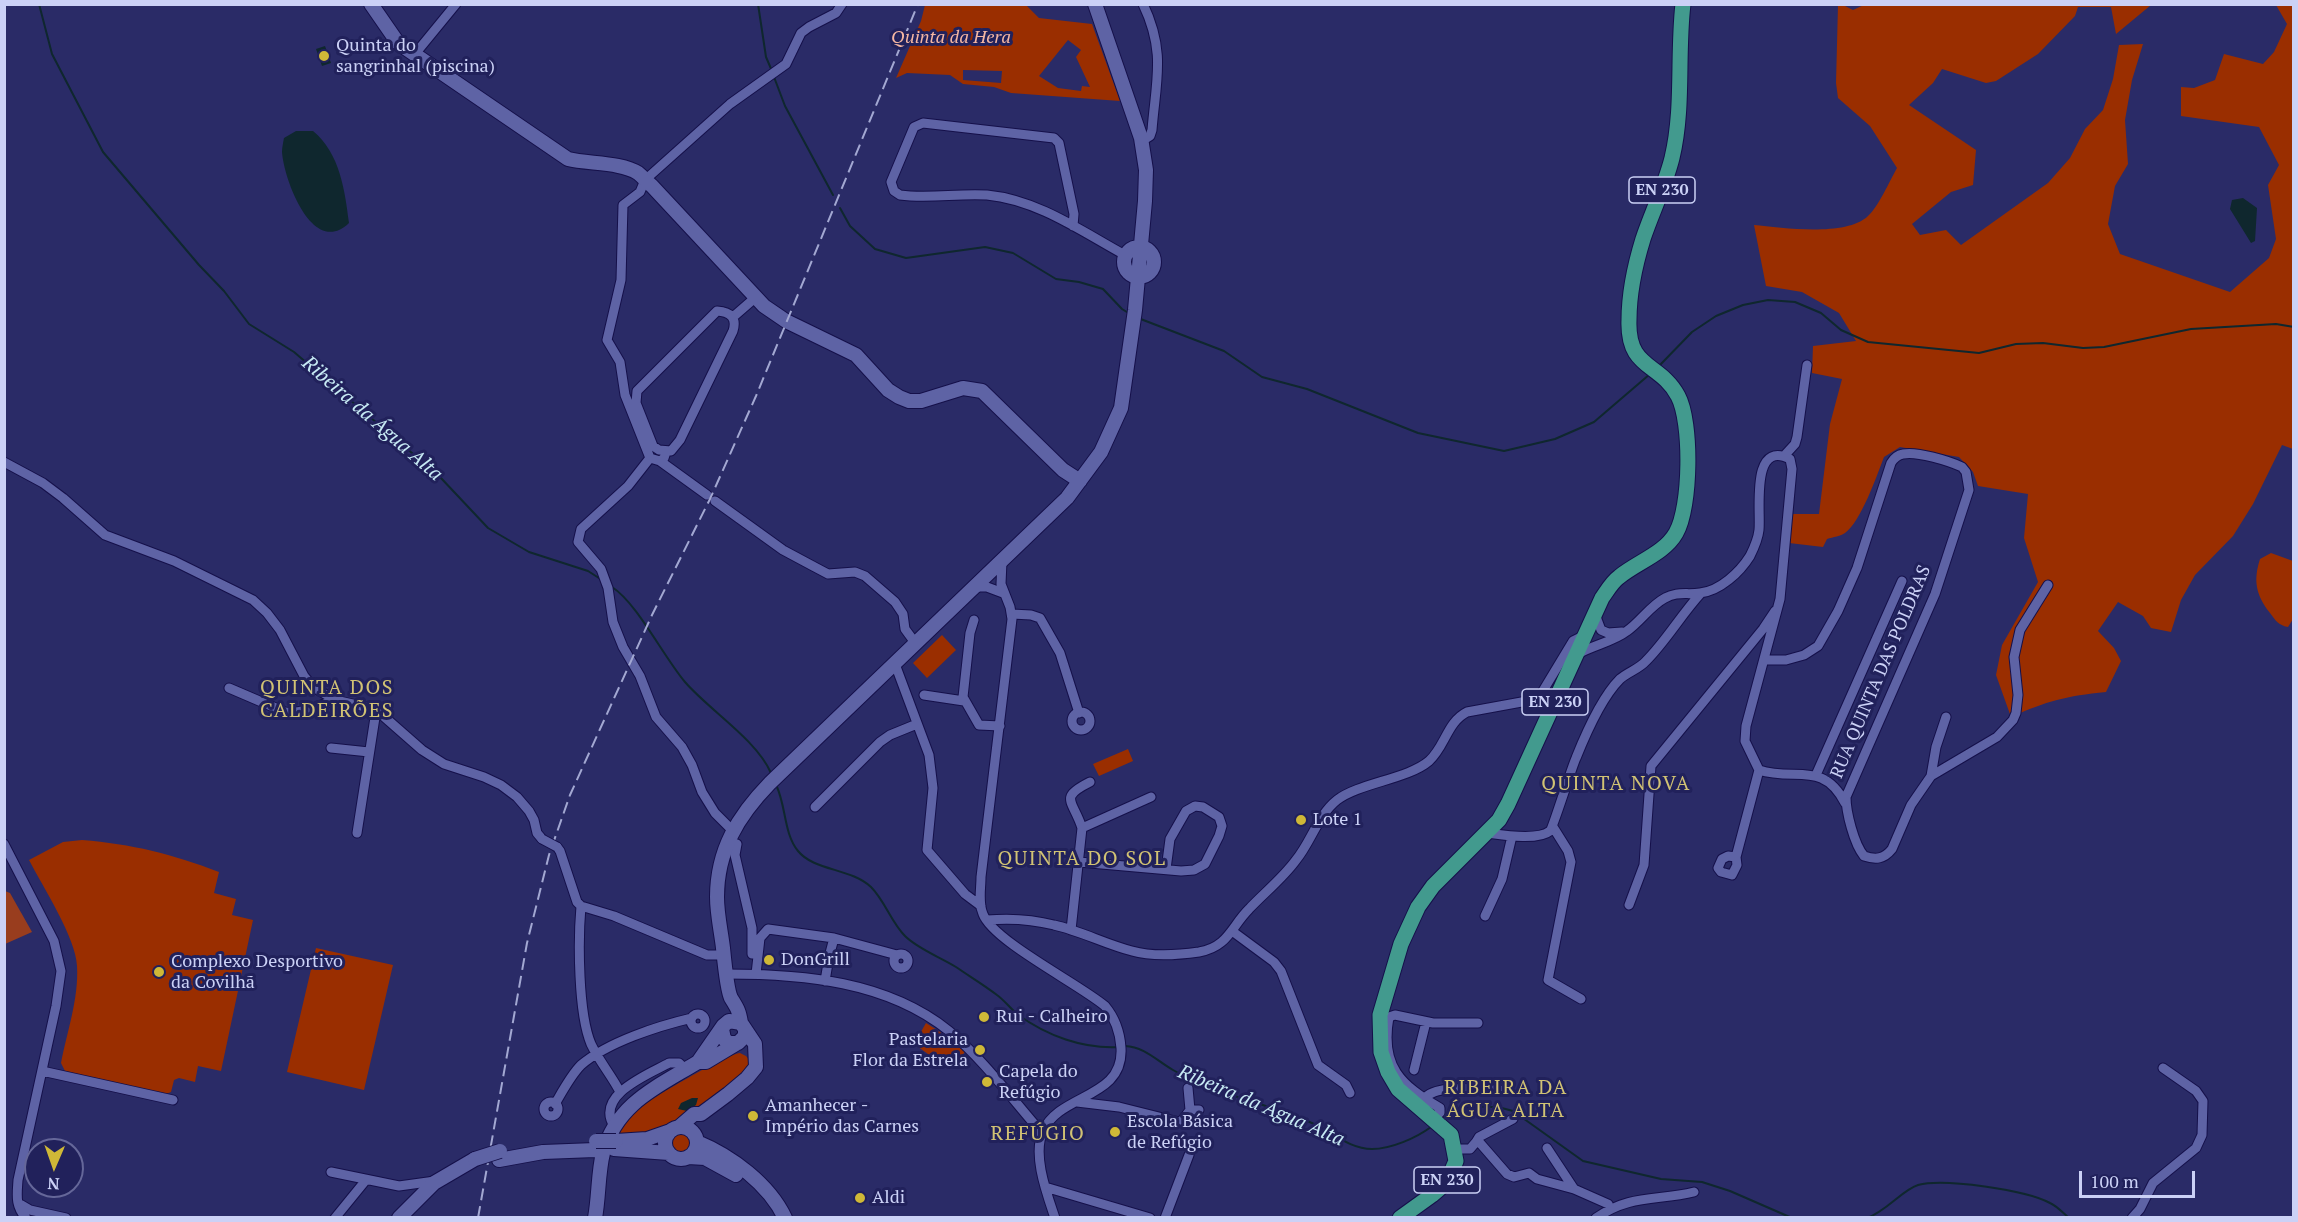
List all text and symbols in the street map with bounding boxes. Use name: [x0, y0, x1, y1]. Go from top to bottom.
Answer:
park label: Quinta da Hera: [891, 27, 1011, 49]
place label: Quinta do sangrinhal (piscina): [336, 35, 495, 78]
marker: Quinta do sangrinhal (piscina): [317, 49, 331, 63]
road number: EN 230: [1629, 177, 1695, 203]
water label: Ribeira da Água Alta: [297, 351, 447, 487]
street label: RUA QUINTA DAS POLDRAS: [1826, 562, 1936, 782]
district label: QUINTA DOS CALDEIRÕES: [260, 676, 394, 723]
road number: EN 230: [1522, 689, 1588, 715]
district label: QUINTA NOVA: [1541, 772, 1691, 796]
place label: Lote 1: [1313, 809, 1362, 831]
marker: Lote 1: [1294, 813, 1308, 827]
district label: QUINTA DO SOL: [997, 847, 1167, 871]
place label: DonGrill: [781, 949, 850, 971]
place label: Complexo Desportivo da Covilhã: [171, 951, 343, 994]
marker: DonGrill: [762, 953, 776, 967]
marker: Complexo Desportivo da Covilhã: [152, 965, 166, 979]
place label: Rui - Calheiro: [996, 1006, 1108, 1028]
marker: Rui - Calheiro: [977, 1010, 991, 1024]
place label: Pastelaria Flor da Estrela: [853, 1029, 968, 1072]
marker: Pastelaria Flor da Estrela: [973, 1043, 987, 1057]
water label: Ribeira da Água Alta: [1174, 1060, 1348, 1152]
place label: Capela do Refúgio: [999, 1061, 1078, 1104]
marker: Capela do Refúgio: [980, 1075, 994, 1089]
district label: RIBEIRA DA ÁGUA ALTA: [1444, 1076, 1568, 1123]
place label: Amanhecer - Império das Carnes: [765, 1095, 919, 1138]
marker: Amanhecer - Império das Carnes: [746, 1109, 760, 1123]
place label: Escola Básica de Refúgio: [1127, 1111, 1233, 1154]
district label: REFÚGIO: [991, 1122, 1085, 1146]
marker: Escola Básica de Refúgio: [1108, 1125, 1122, 1139]
north arrow: [24, 1138, 84, 1198]
scale bar: [2082, 1159, 2198, 1197]
road number: EN 230: [1414, 1167, 1480, 1193]
text: 100 m: [2090, 1169, 2139, 1193]
text: N: [47, 1173, 60, 1195]
place label: Aldi: [872, 1187, 905, 1209]
marker: Aldi: [853, 1191, 867, 1205]

